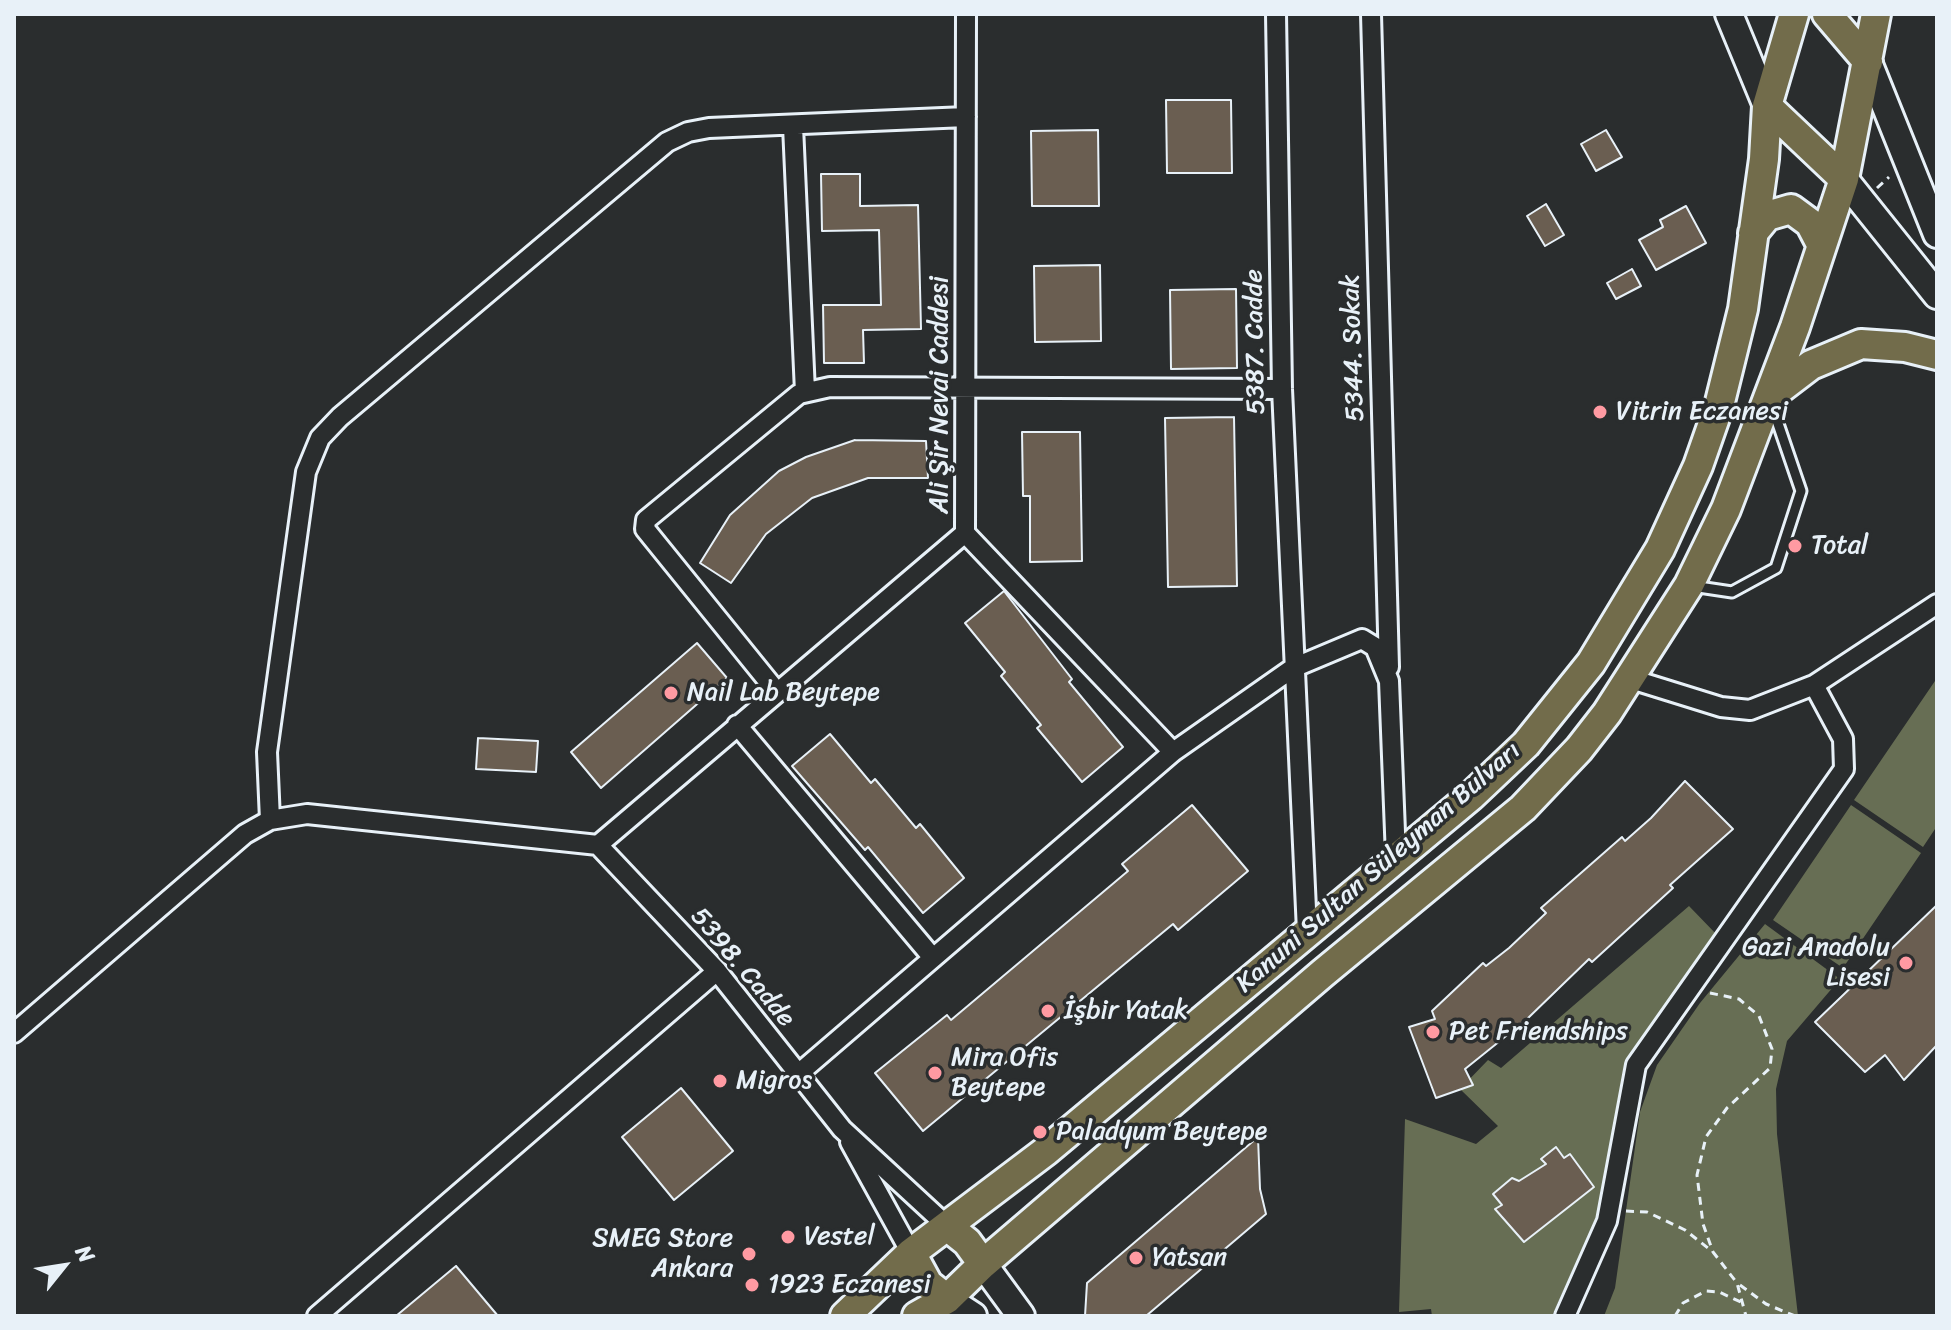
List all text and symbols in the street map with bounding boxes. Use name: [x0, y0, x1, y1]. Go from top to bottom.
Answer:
street label: 5387. Cadde: [1239, 269, 1273, 415]
street label: 5344. Sokak: [1336, 274, 1372, 422]
street label: Ali Şir Nevai Caddesi: [924, 276, 956, 514]
place label: Vitrin Eczanesi: [1616, 396, 1788, 428]
marker: Vitrin Eczanesi: [1591, 403, 1609, 421]
place label: Total: [1811, 530, 1868, 562]
marker: Total: [1786, 537, 1804, 555]
place label: Nail Lab Beytepe: [687, 677, 880, 709]
marker: Nail Lab Beytepe: [662, 684, 680, 702]
street label: Kanuni Sultan Süleyman Bulvarı: [1230, 736, 1528, 1000]
street label: 5398. Cadde: [683, 902, 801, 1034]
place label: Gazi Anadolu Lisesi: [1742, 932, 1890, 994]
marker: Gazi Anadolu Lisesi: [1897, 954, 1915, 972]
place label: İşbir Yatak: [1064, 995, 1188, 1027]
marker: İşbir Yatak: [1039, 1002, 1057, 1020]
place label: Pet Friendships: [1449, 1016, 1628, 1048]
marker: Pet Friendships: [1424, 1023, 1442, 1041]
place label: Mira Ofis Beytepe: [951, 1042, 1058, 1104]
marker: Mira Ofis Beytepe: [926, 1064, 944, 1082]
place label: Migros: [736, 1065, 812, 1097]
marker: Migros: [711, 1072, 729, 1090]
place label: Paladyum Beytepe: [1056, 1116, 1267, 1148]
marker: Paladyum Beytepe: [1031, 1123, 1049, 1141]
place label: Vestel: [804, 1221, 875, 1253]
place label: SMEG Store Ankara: [592, 1223, 733, 1284]
north arrow: [24, 1226, 104, 1306]
marker: Vestel: [779, 1228, 797, 1246]
text: N: [65, 1237, 106, 1270]
place label: Yatsan: [1152, 1242, 1227, 1274]
marker: SMEG Store Ankara: [740, 1245, 758, 1263]
marker: Yatsan: [1127, 1249, 1145, 1267]
place label: 1923 Eczanesi: [768, 1269, 931, 1301]
marker: 1923 Eczanesi: [743, 1276, 761, 1294]

